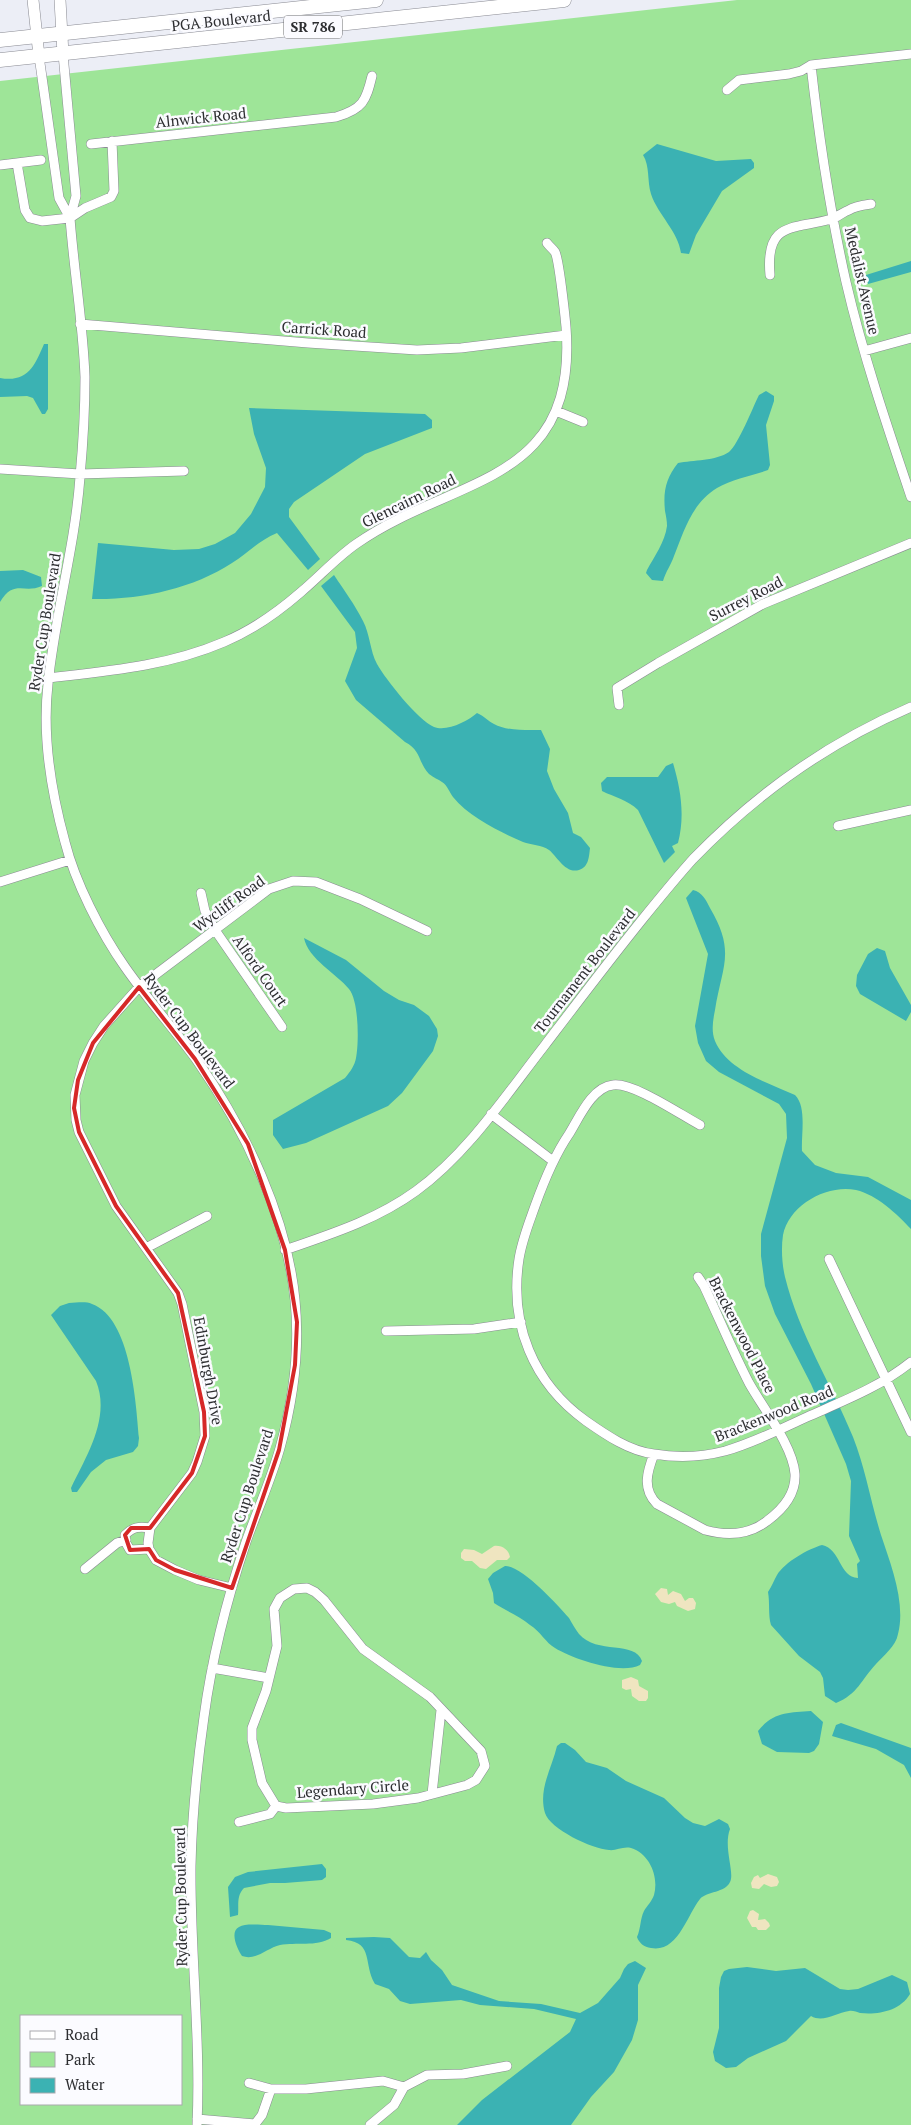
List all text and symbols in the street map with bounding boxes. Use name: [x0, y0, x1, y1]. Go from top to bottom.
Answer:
street label: PGA Boulevard: [170, 5, 272, 35]
road number: SR 786: [284, 16, 342, 38]
street label: Alnwick Road: [155, 102, 247, 132]
street label: Medalist Avenue: [841, 225, 885, 337]
street label: Carrick Road: [281, 316, 367, 342]
street label: Glencairn Road: [358, 469, 459, 531]
street label: Ryder Cup Boulevard: [23, 551, 65, 692]
street label: Surrey Road: [705, 571, 786, 625]
street label: Wycliff Road: [189, 870, 268, 936]
street label: Tournament Boulevard: [529, 904, 639, 1037]
street label: Alford Court: [229, 931, 293, 1011]
street label: Ryder Cup Boulevard: [140, 969, 240, 1092]
street label: Brackenwood Place: [705, 1273, 781, 1396]
street label: Edinburgh Drive: [190, 1315, 228, 1426]
street label: Brackenwood Road: [711, 1380, 836, 1446]
street label: Ryder Cup Boulevard: [215, 1426, 277, 1565]
street label: Legendary Circle: [296, 1774, 410, 1802]
street label: Ryder Cup Boulevard: [169, 1827, 191, 1967]
legend: [20, 2015, 182, 2105]
text: Road: [65, 2024, 98, 2044]
text: Park: [65, 2049, 95, 2069]
text: Water: [65, 2074, 105, 2094]

